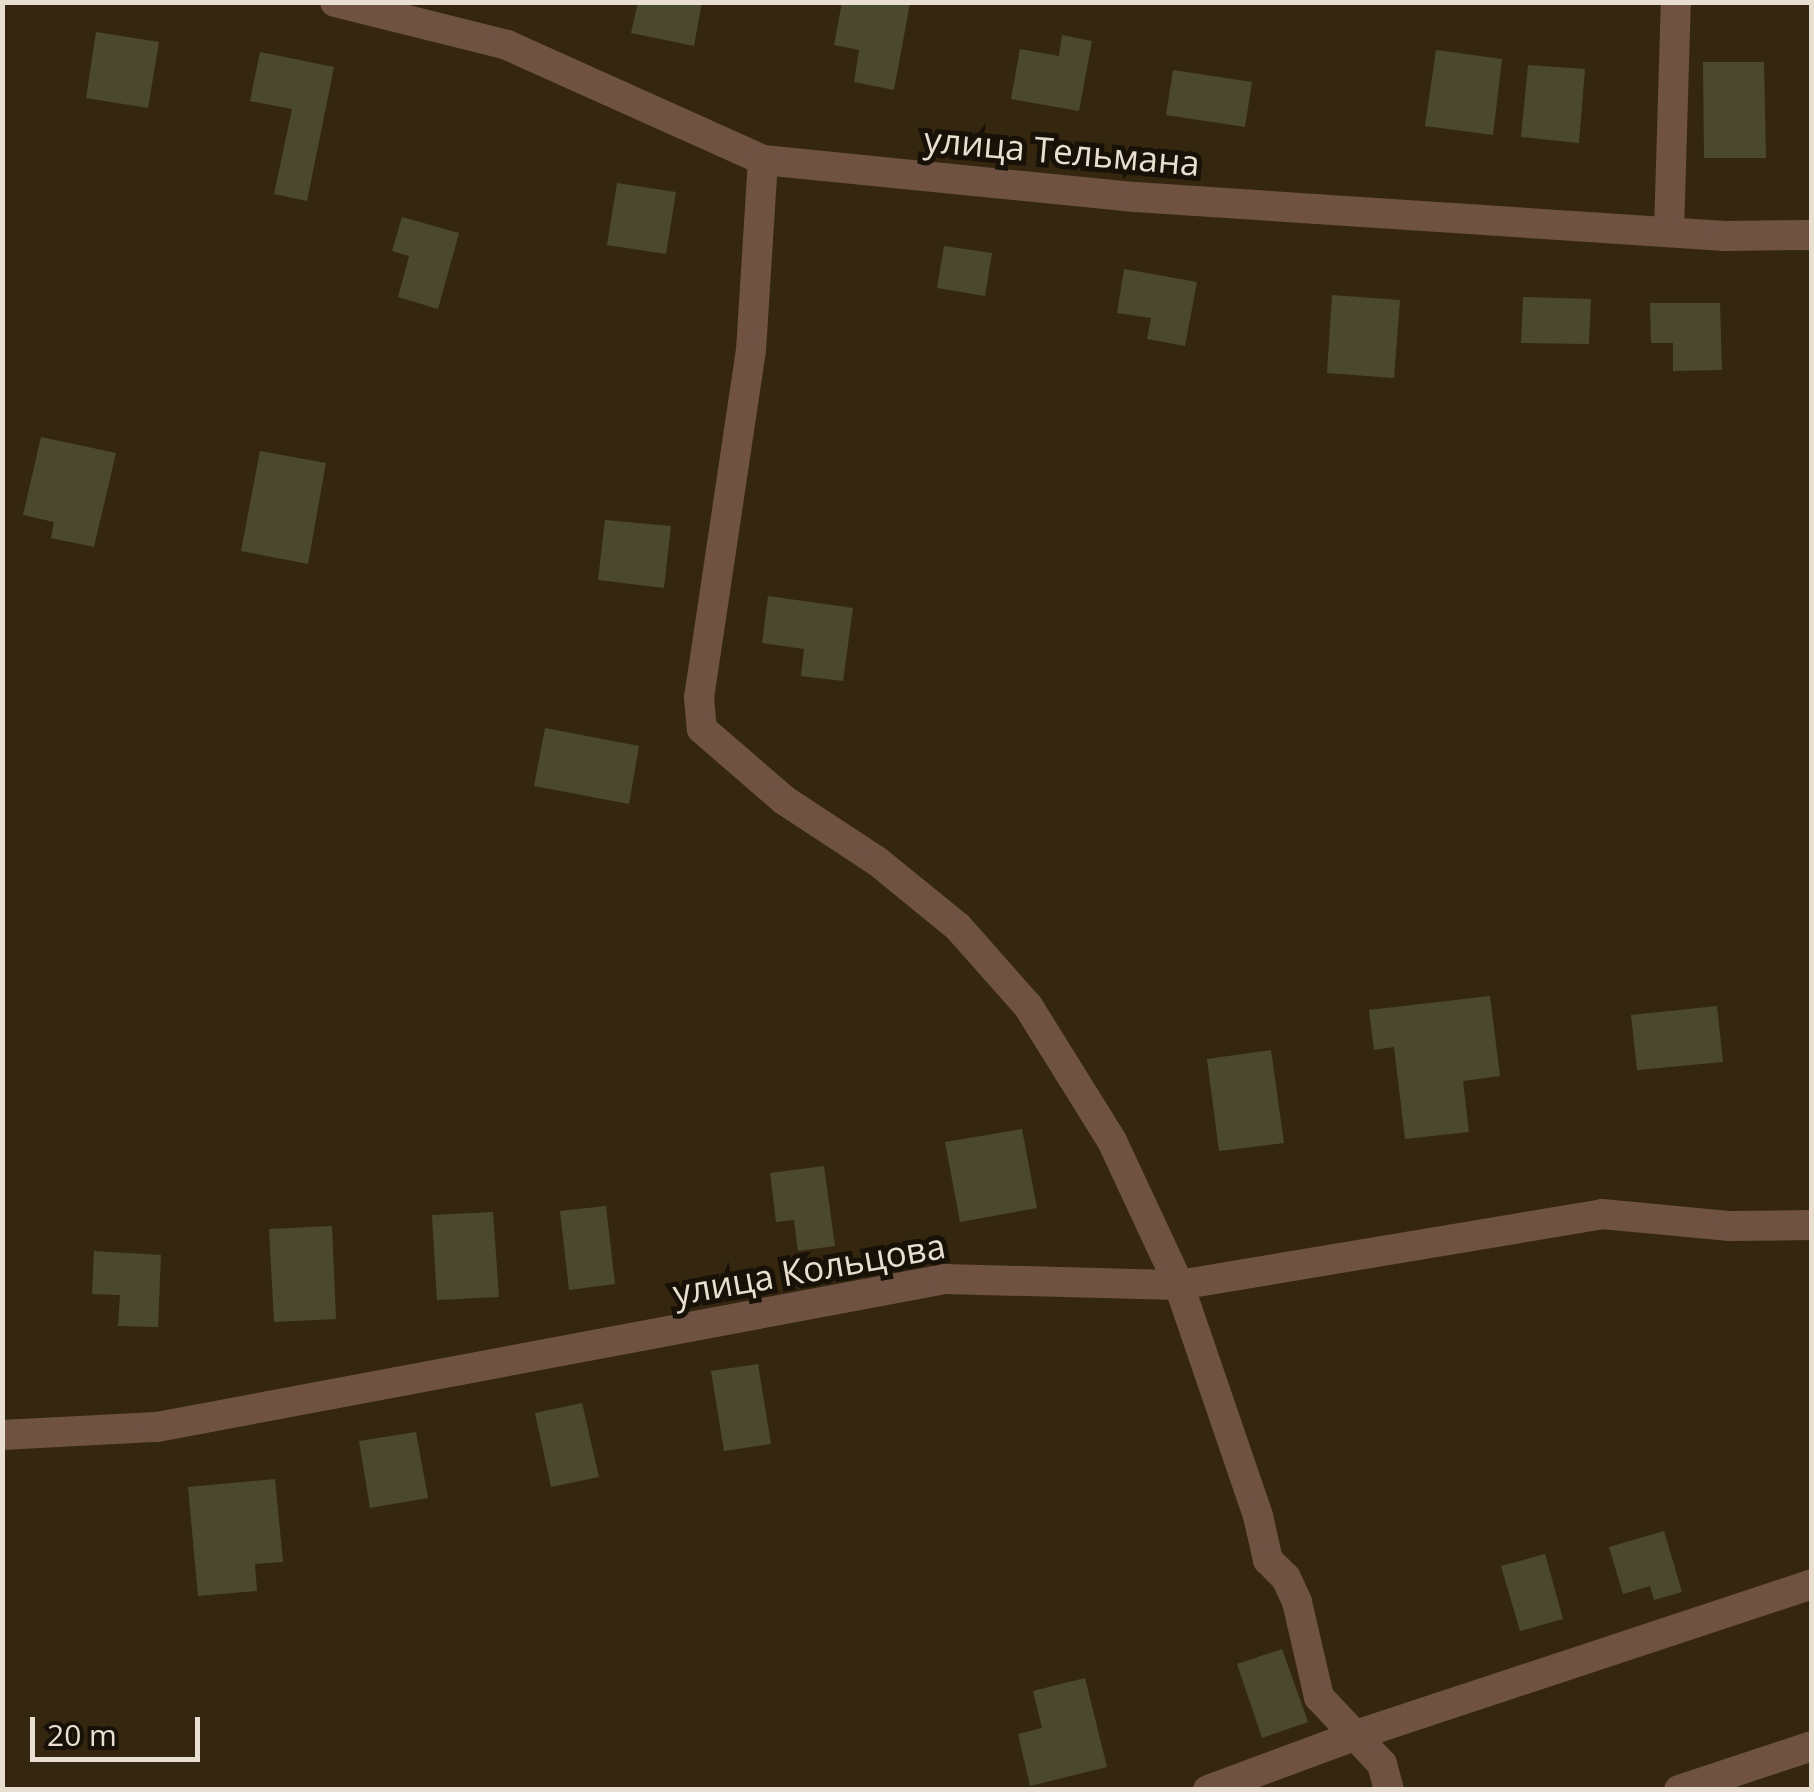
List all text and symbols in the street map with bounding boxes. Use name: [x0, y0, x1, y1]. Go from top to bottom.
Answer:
street label: улица Тельмана: [922, 118, 1202, 184]
street label: улица Кольцова: [670, 1224, 948, 1314]
scale bar: [35, 1697, 205, 1759]
text: 20 m: [47, 1714, 117, 1755]

